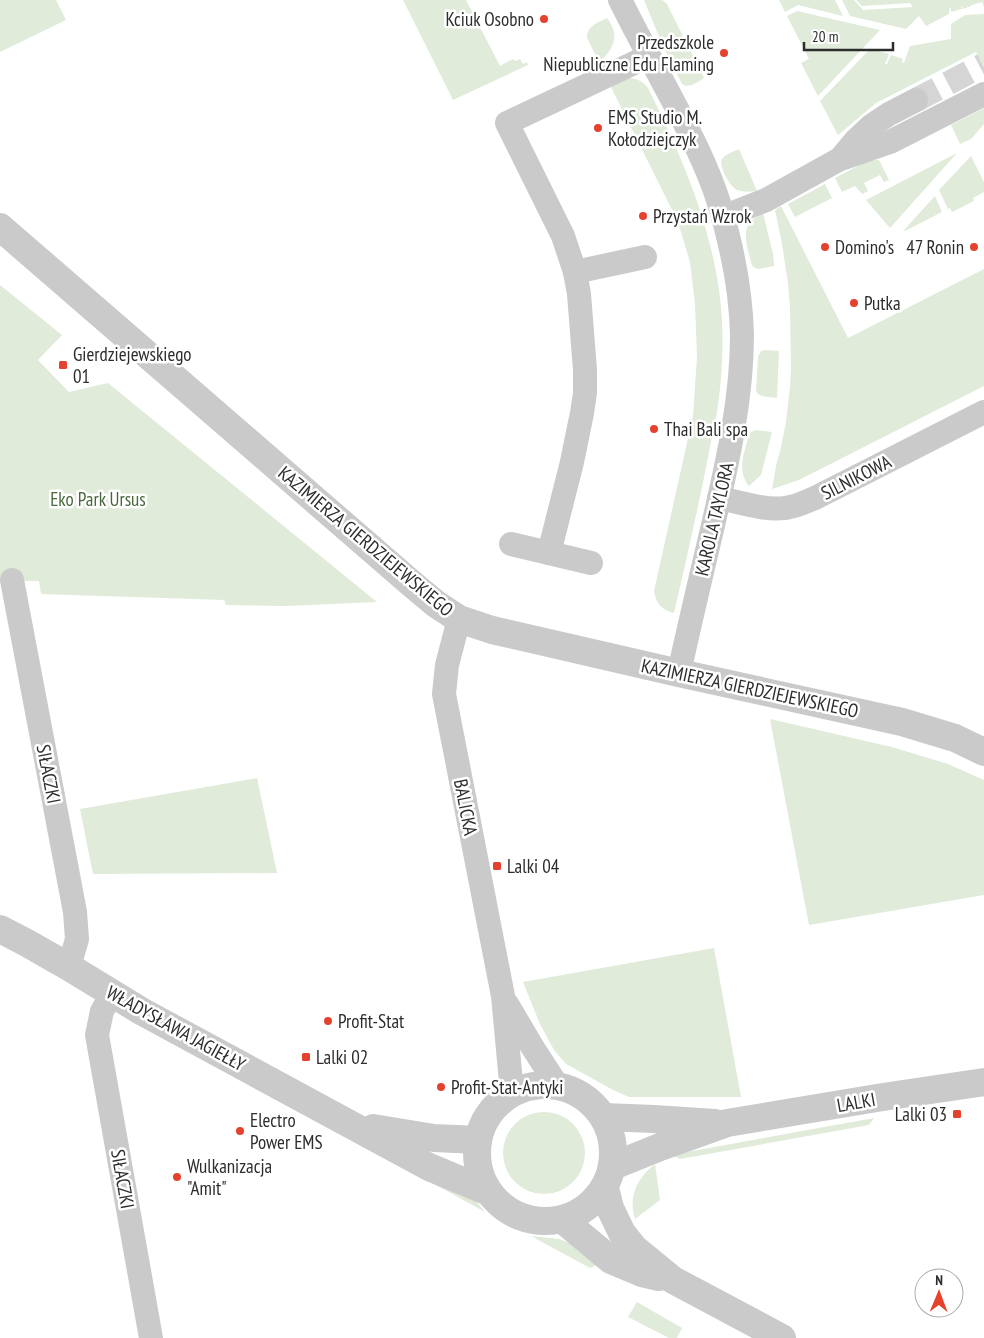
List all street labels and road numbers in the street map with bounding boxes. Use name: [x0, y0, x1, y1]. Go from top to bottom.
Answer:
street label: SILNIKOWA: [817, 449, 895, 505]
street label: KAROLA TAYLORA: [689, 460, 739, 578]
street label: KAZIMIERZA GIERDZIEJEWSKIEGO: [274, 461, 458, 621]
street label: KAZIMIERZA GIERDZIEJEWSKIEGO: [639, 653, 861, 723]
street label: SIŁACZKI: [32, 742, 66, 806]
street label: BALICKA: [449, 777, 483, 837]
street label: WŁADYSŁAWA JAGIEŁŁY: [102, 980, 250, 1076]
street label: LALKI: [835, 1087, 877, 1117]
street label: SIŁACZKI: [106, 1148, 140, 1210]

